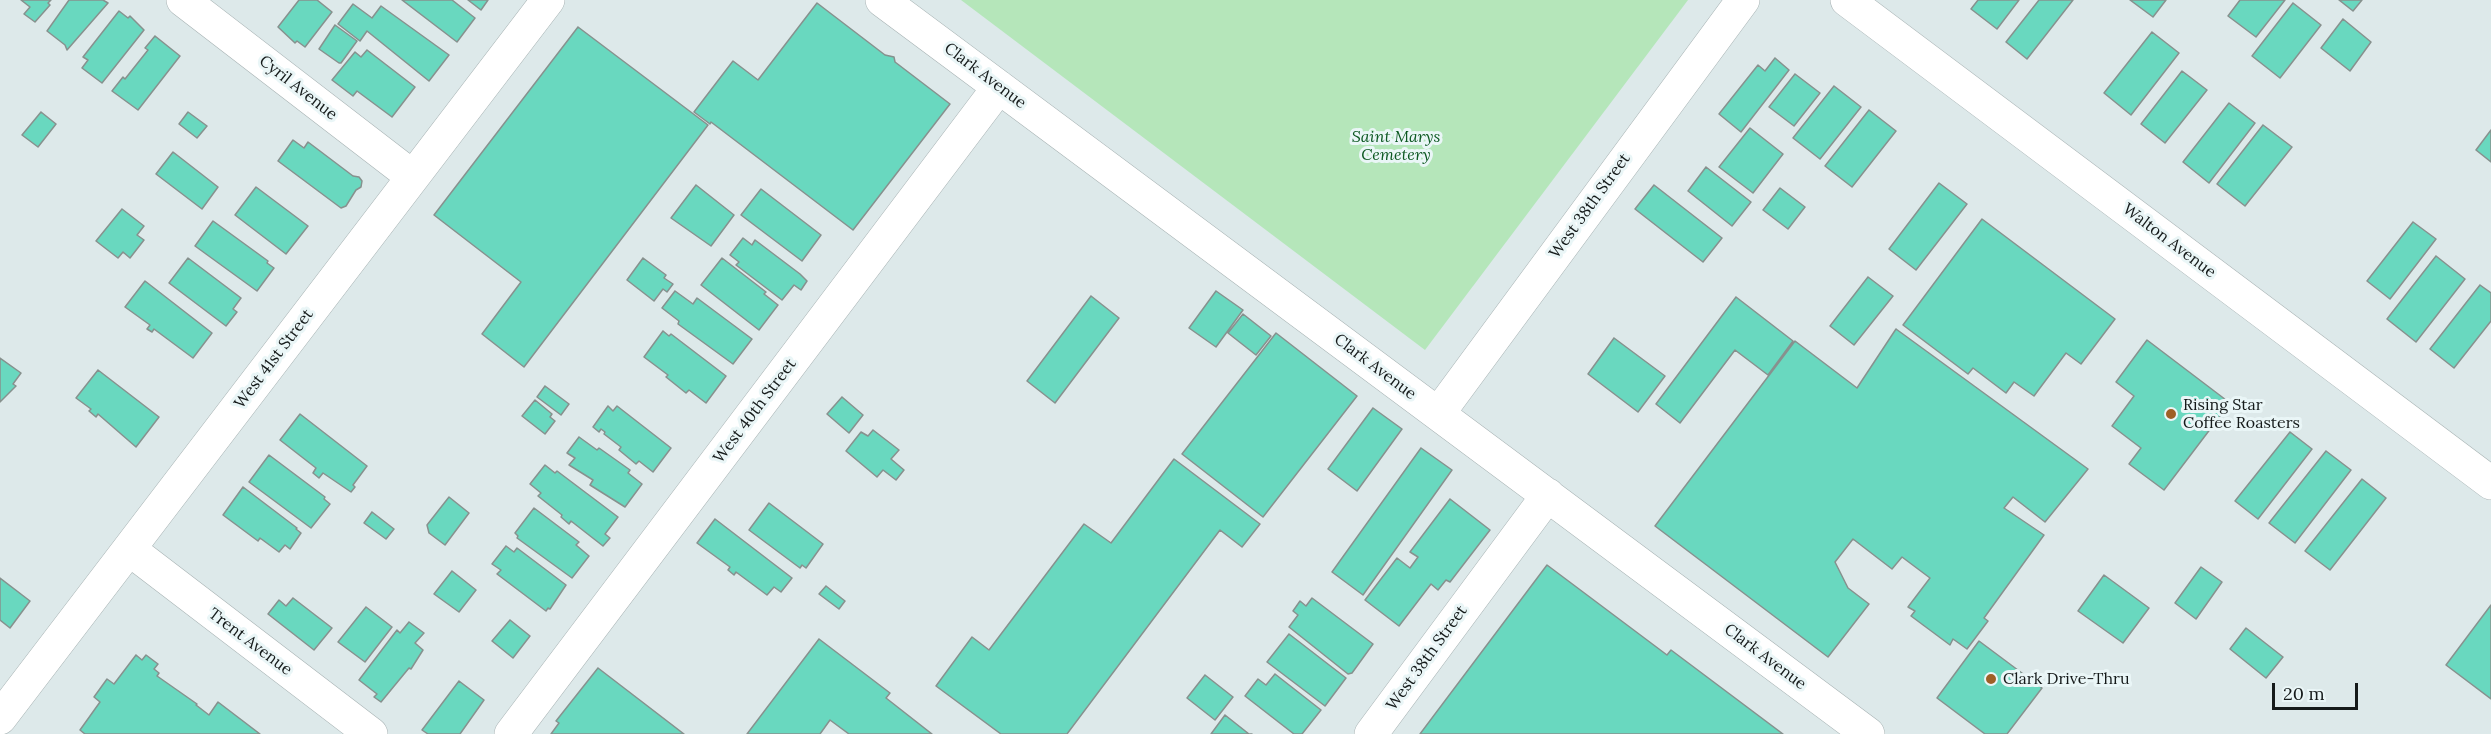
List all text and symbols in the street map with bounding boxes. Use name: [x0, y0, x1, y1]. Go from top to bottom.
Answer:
street label: Clark Avenue: [940, 39, 1030, 113]
street label: Cyril Avenue: [255, 52, 341, 124]
park label: Saint Marys Cemetery: [1352, 127, 1440, 165]
street label: West 38th Street: [1545, 150, 1635, 262]
street label: Walton Avenue: [2119, 200, 2219, 282]
street label: West 41st Street: [230, 306, 318, 412]
street label: Clark Avenue: [1330, 330, 1420, 404]
street label: West 40th Street: [710, 355, 800, 467]
place label: Rising Star Coffee Roasters: [2183, 395, 2300, 433]
marker: Rising Star Coffee Roasters: [2164, 407, 2178, 421]
street label: West 38th Street: [1382, 602, 1472, 714]
street label: Trent Avenue: [204, 604, 296, 680]
street label: Clark Avenue: [1720, 620, 1810, 694]
place label: Clark Drive-Thru: [2003, 669, 2130, 689]
scale bar: [2275, 671, 2360, 709]
marker: Clark Drive-Thru: [1984, 672, 1998, 686]
text: 20 m: [2283, 682, 2325, 705]

